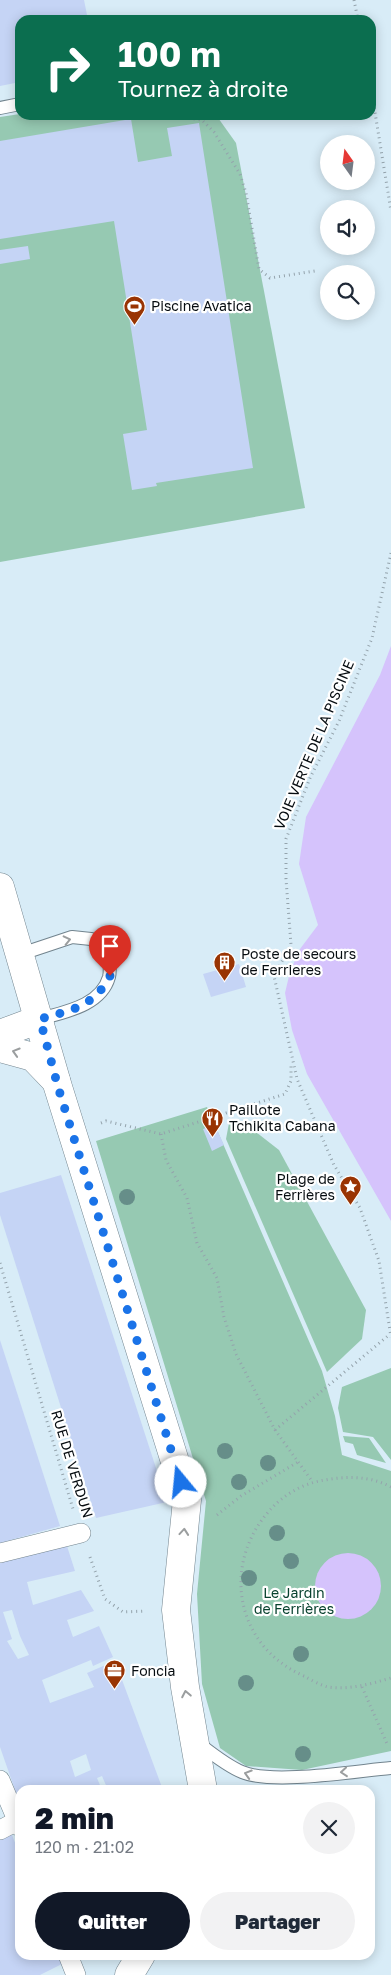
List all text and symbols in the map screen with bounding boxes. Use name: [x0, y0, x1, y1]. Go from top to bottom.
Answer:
text: 100 m: [118, 33, 221, 75]
icon: right: [35, 35, 100, 100]
text: Tournez à droite: [118, 75, 288, 102]
north arrow: [320, 135, 375, 190]
map controls: [320, 135, 375, 320]
button: sound: [320, 200, 375, 255]
button: search: [320, 265, 375, 320]
sports icon: Piscine Avatica: [123, 294, 147, 325]
place label: Piscine Avatica: [151, 297, 252, 314]
street label: VOIE VERTE DE LA PISCINE: [270, 657, 357, 832]
pin: [89, 925, 131, 976]
icon: arrive: [96, 932, 124, 960]
one-way arrow: [63, 935, 72, 946]
place label: Poste de secours de Ferrieres: [241, 945, 356, 978]
building icon: Poste de secours de Ferrieres: [213, 950, 237, 981]
one-way arrow: [13, 1047, 21, 1057]
place label: Paillote Tchikita Cabana: [229, 1101, 336, 1134]
restaurant icon: Paillote Tchikita Cabana: [201, 1106, 225, 1137]
place label: Plage de Ferrières: [275, 1170, 335, 1203]
place icon: Plage de Ferrières: [339, 1175, 363, 1206]
street label: RUE DE VERDUN: [48, 1408, 97, 1520]
position arrow: [154, 1455, 206, 1507]
one-way arrow: [178, 1528, 189, 1536]
park label: Le Jardin de Ferrières: [254, 1584, 334, 1617]
office icon: Foncia: [103, 1659, 127, 1690]
place label: Foncia: [131, 1662, 176, 1679]
one-way arrow: [181, 1689, 192, 1698]
one-way arrow: [339, 1766, 347, 1777]
one-way arrow: [244, 1769, 253, 1779]
text: 2 min: [35, 1800, 114, 1836]
button: close: [303, 1802, 355, 1854]
text: 120 m · 21:02: [35, 1837, 134, 1857]
button: Quitter: [35, 1892, 190, 1950]
button: Partager: [200, 1892, 355, 1950]

